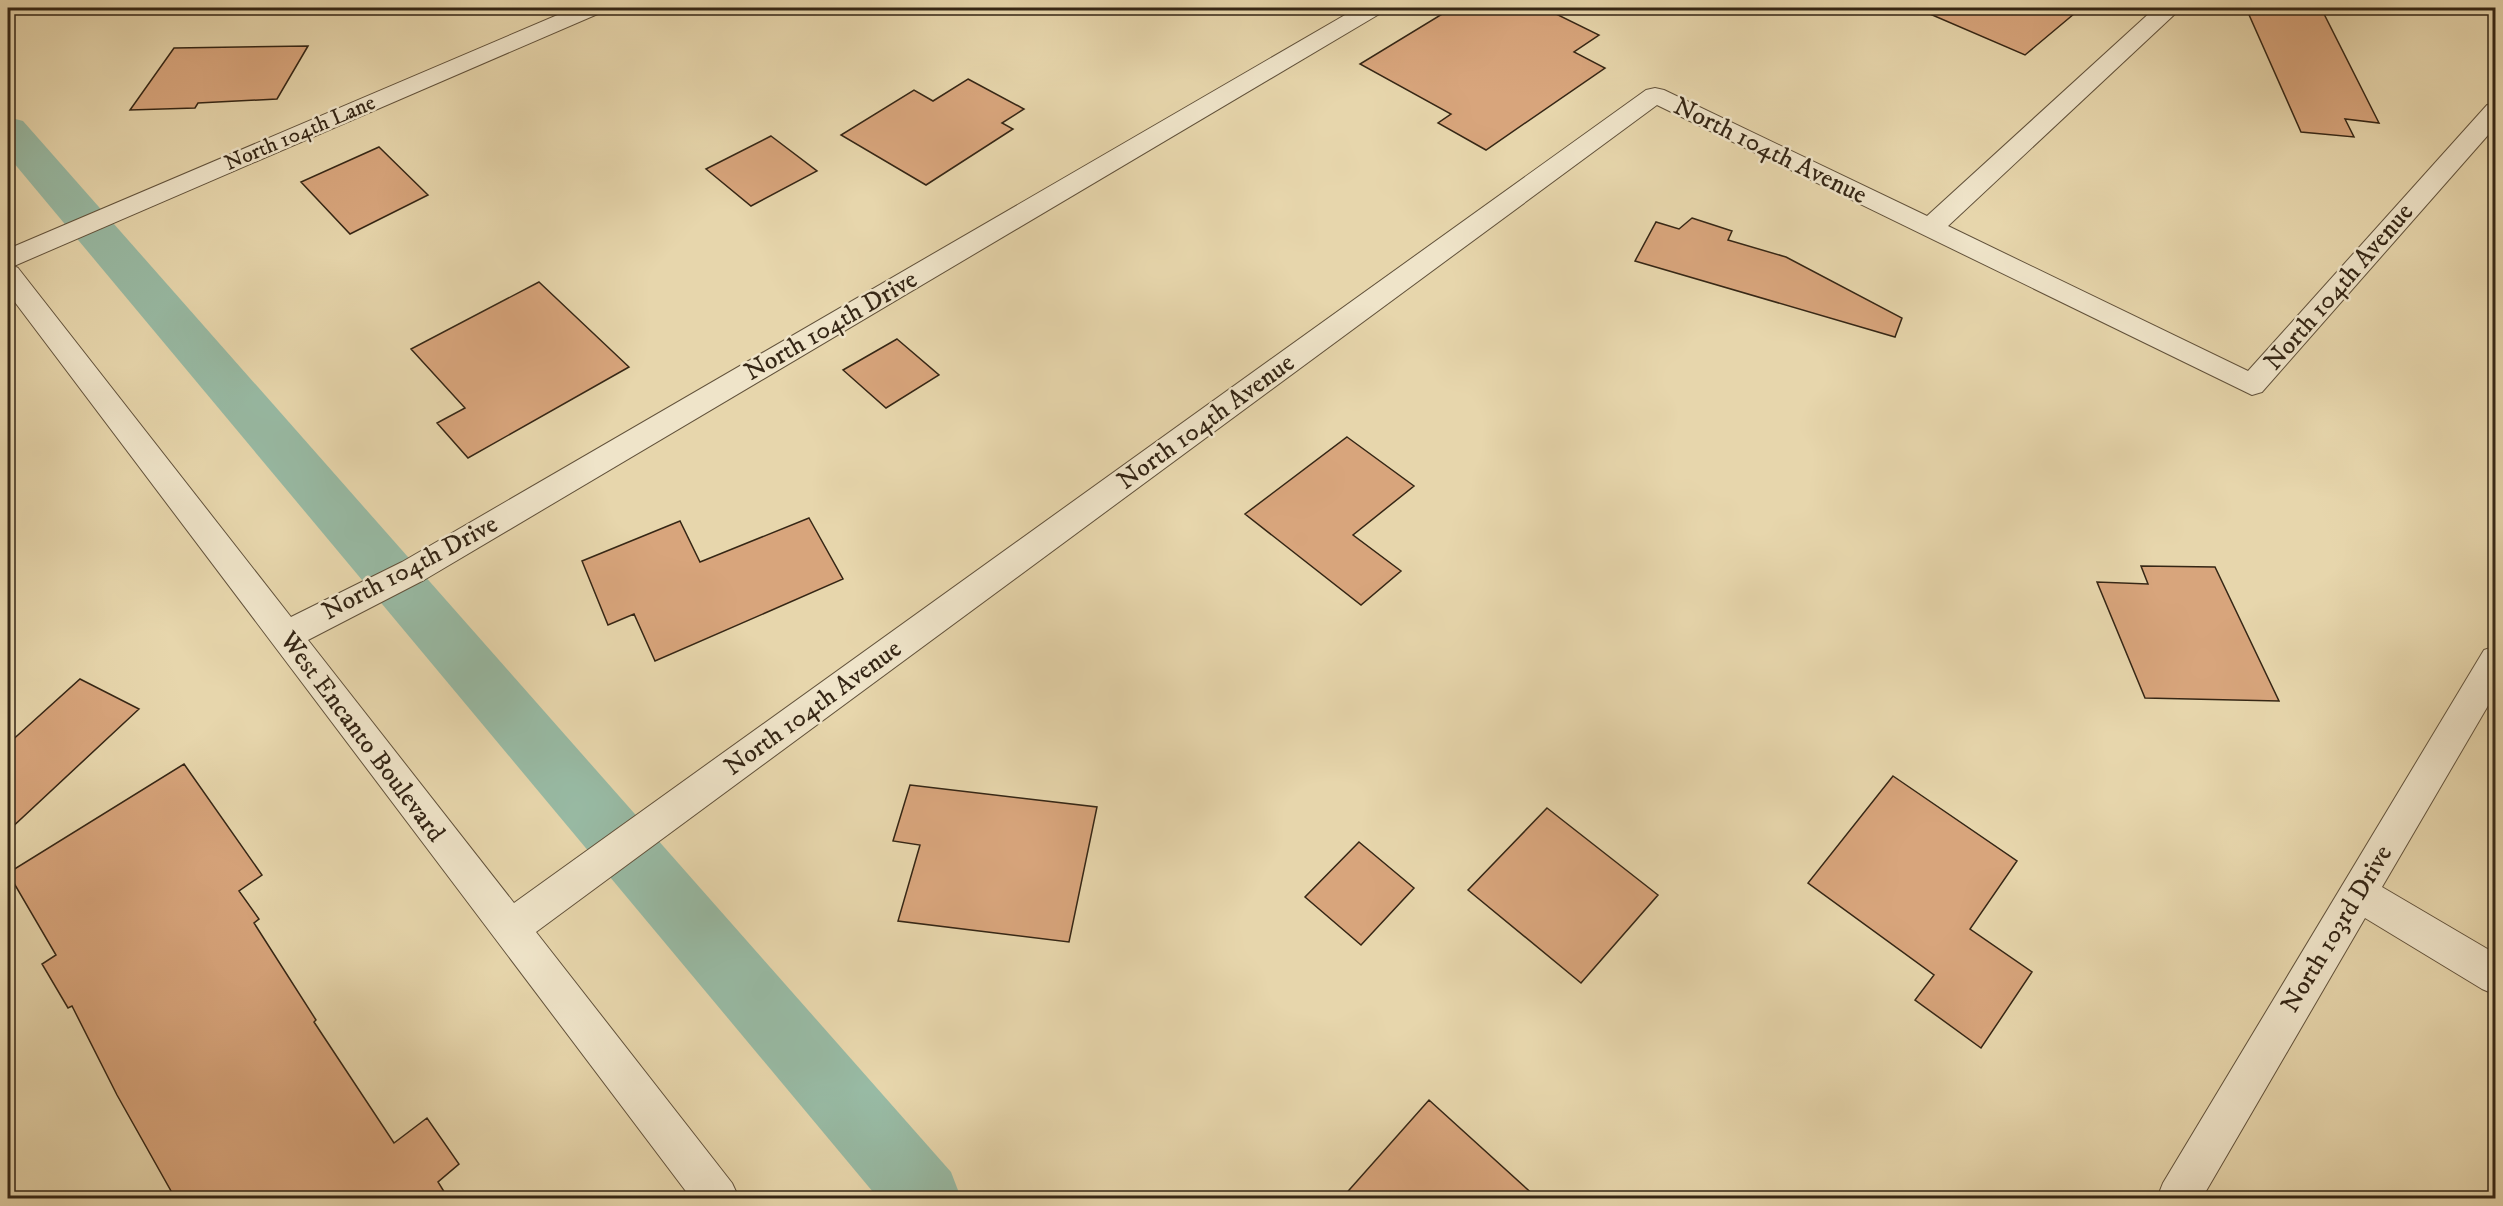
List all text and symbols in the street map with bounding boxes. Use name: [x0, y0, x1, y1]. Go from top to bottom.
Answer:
street label: North 104th Lane: [221, 89, 379, 177]
street label: North 104th Avenue: [1668, 90, 1872, 212]
street label: North 104th Avenue: [2257, 196, 2421, 378]
street label: North 104th Drive: [739, 263, 923, 389]
street label: North 104th Avenue: [1111, 347, 1301, 497]
street label: North 104th Drive: [316, 508, 504, 628]
street label: West Encanto Boulevard: [271, 624, 452, 849]
street label: North 104th Avenue: [718, 633, 908, 783]
street label: North 103rd Drive: [2274, 839, 2400, 1019]

